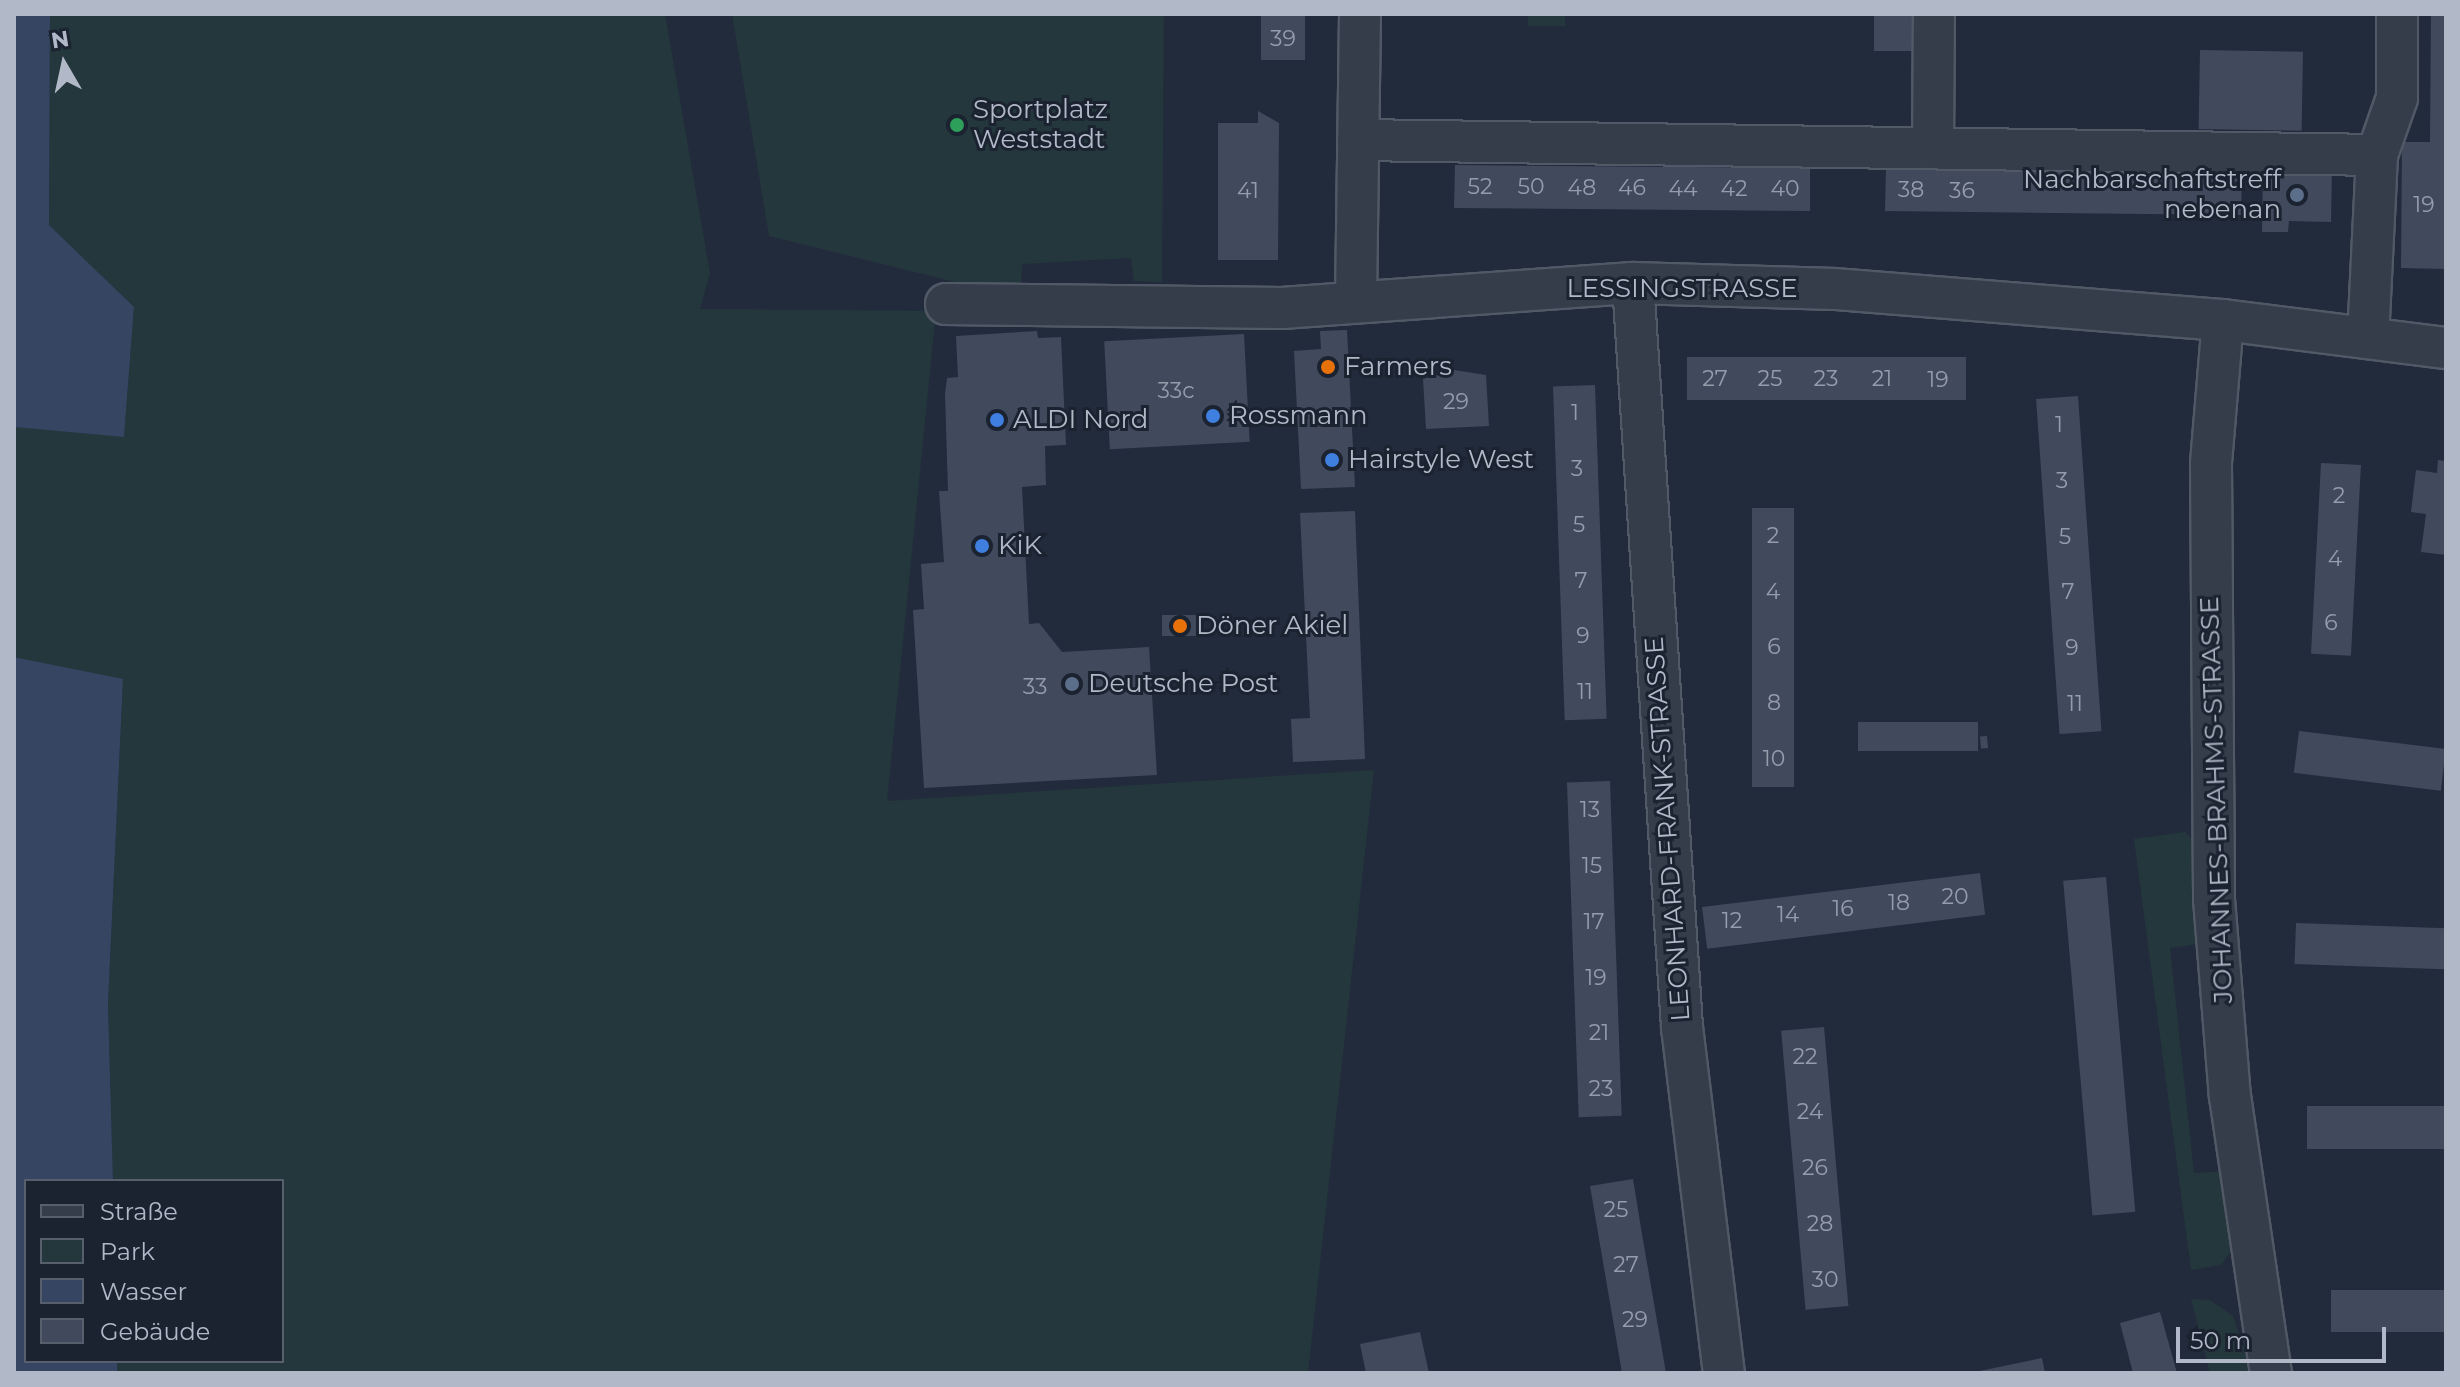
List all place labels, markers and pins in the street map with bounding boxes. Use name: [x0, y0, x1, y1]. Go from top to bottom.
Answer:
place label: Sportplatz Weststadt: [973, 94, 1108, 156]
marker: Sportplatz Weststadt: [948, 116, 966, 134]
place label: Nachbarschaftstreff nebenan: [2023, 164, 2281, 226]
marker: Nachbarschaftstreff nebenan: [2288, 186, 2306, 204]
place label: Farmers: [1344, 351, 1452, 383]
marker: Farmers: [1319, 358, 1337, 376]
place label: Rossmann: [1229, 400, 1368, 432]
place label: ALDI Nord: [1013, 404, 1148, 436]
marker: Rossmann: [1204, 407, 1222, 425]
marker: ALDI Nord: [988, 411, 1006, 429]
place label: Hairstyle West: [1348, 444, 1534, 476]
marker: Hairstyle West: [1323, 451, 1341, 469]
place label: KiK: [998, 530, 1042, 562]
marker: KiK: [973, 537, 991, 555]
place label: Döner Akiel: [1196, 610, 1348, 642]
marker: Döner Akiel: [1171, 617, 1189, 635]
place label: Deutsche Post: [1088, 668, 1278, 700]
marker: Deutsche Post: [1063, 675, 1081, 693]

